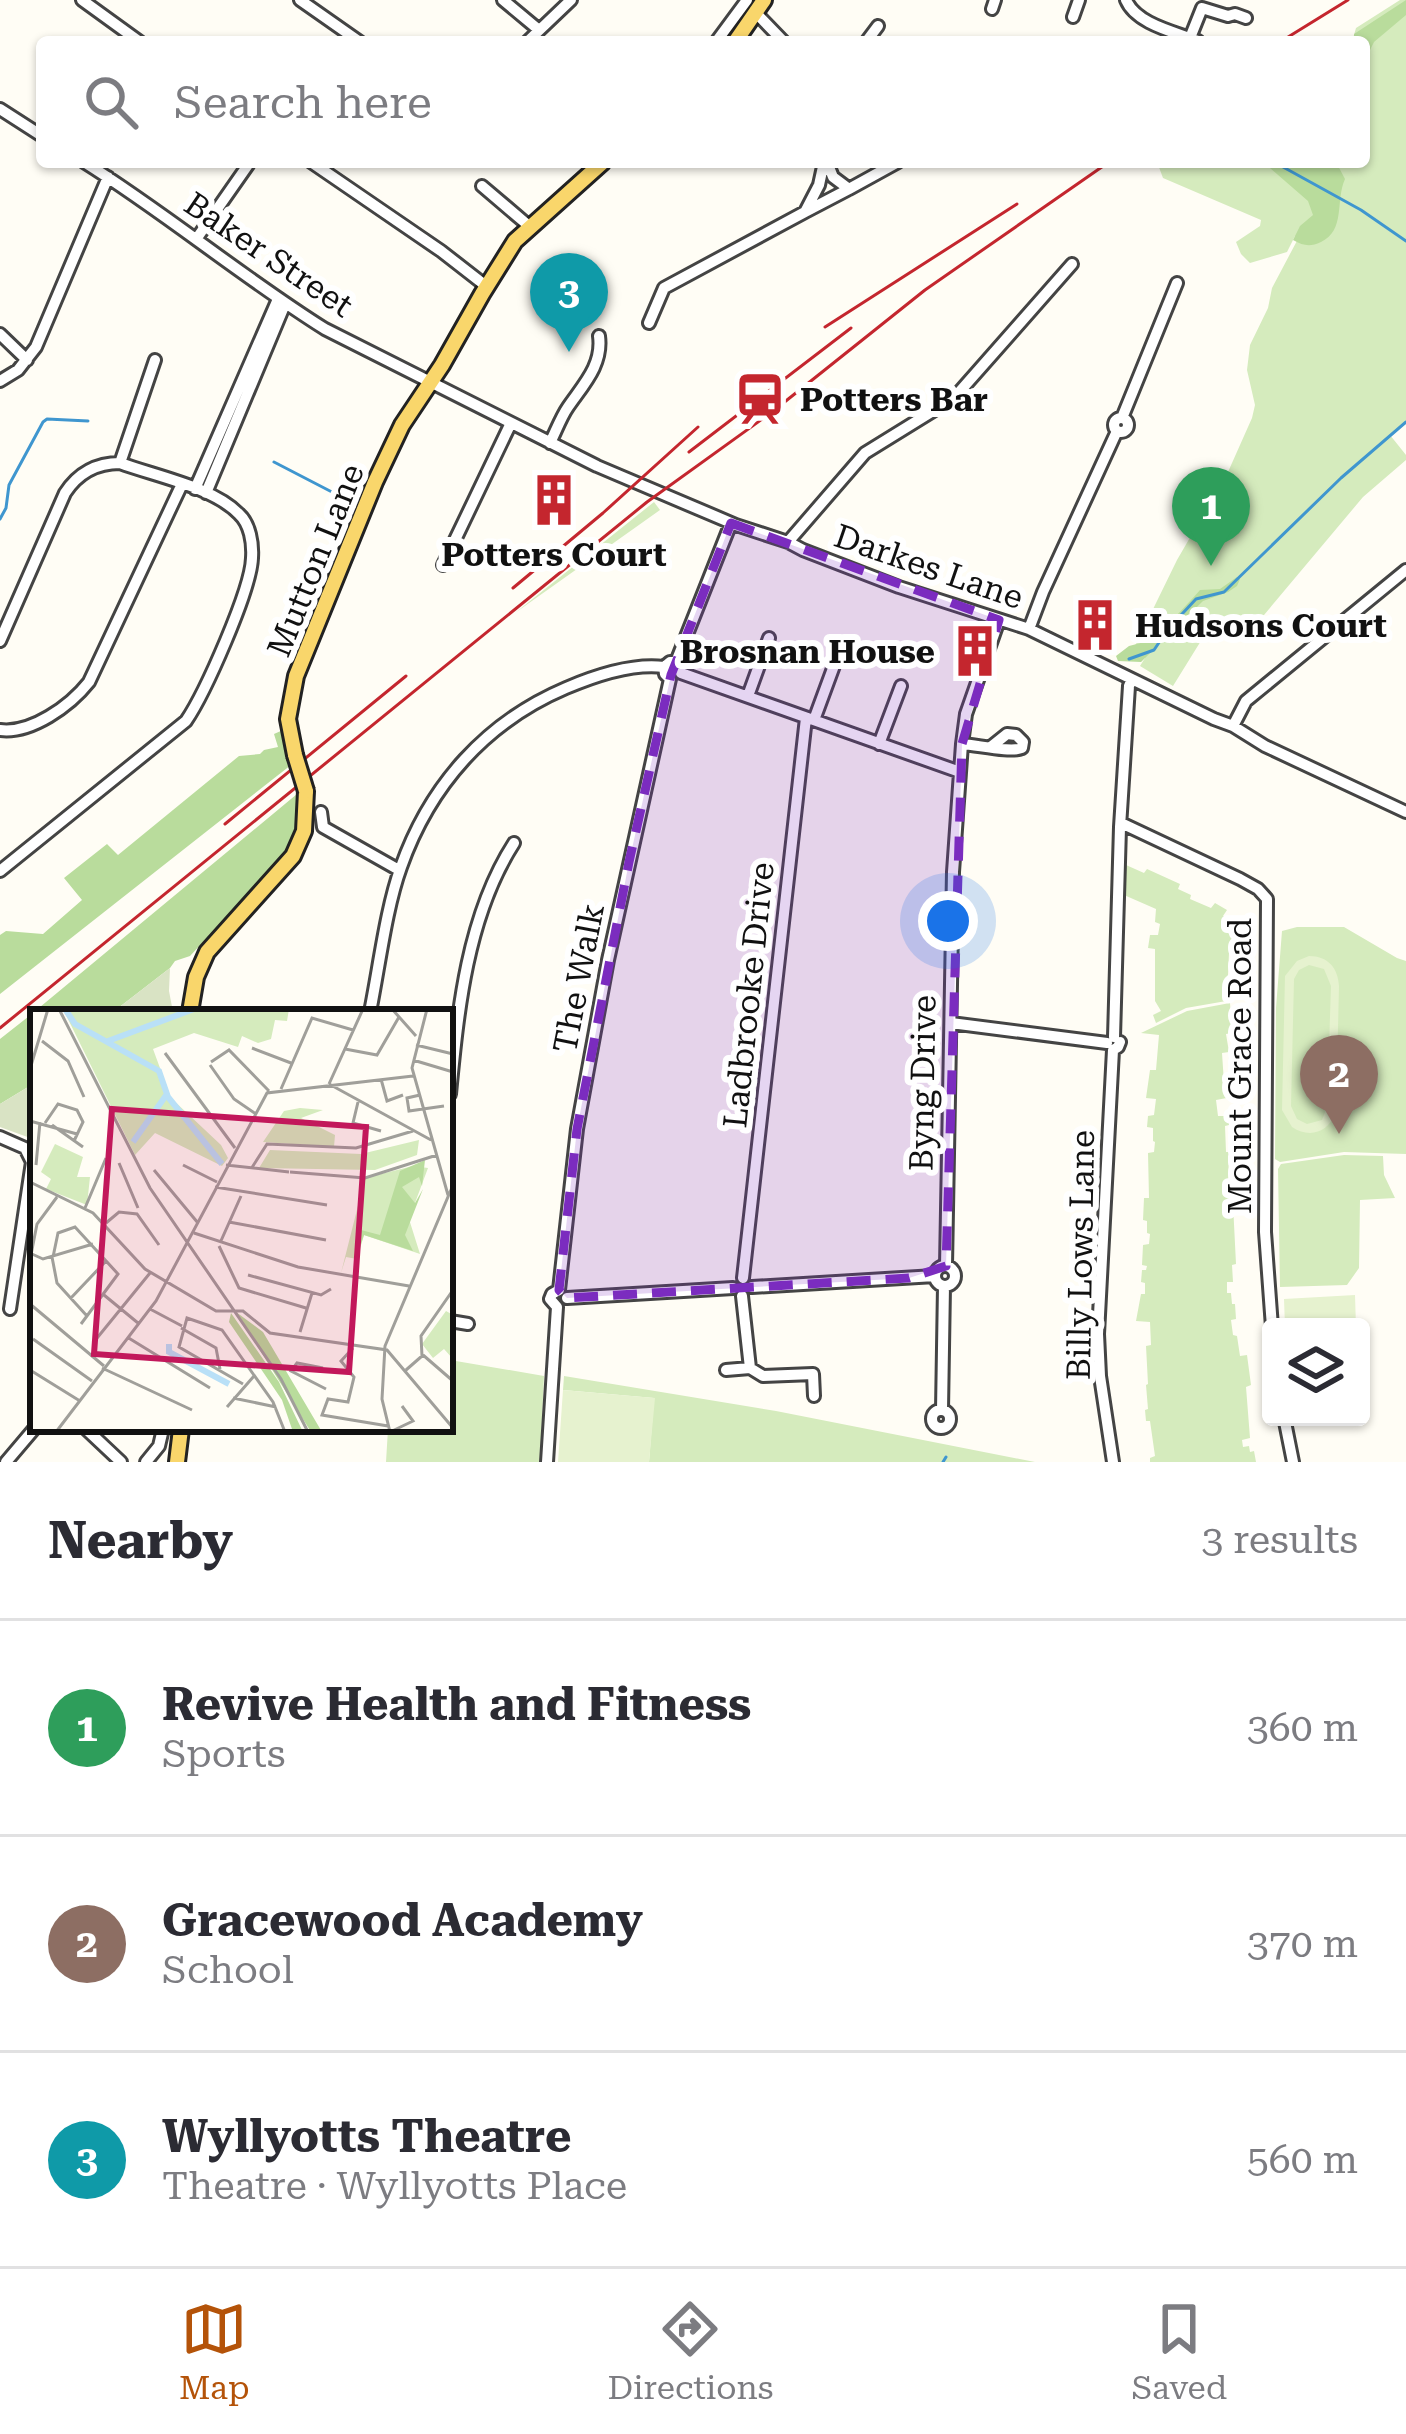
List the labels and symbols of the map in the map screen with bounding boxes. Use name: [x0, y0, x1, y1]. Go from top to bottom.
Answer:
street label: Baker Street: [177, 184, 360, 325]
pin: 3: [530, 253, 608, 352]
station icon: Potters Bar: [731, 370, 789, 428]
place label: Potters Bar: [800, 380, 988, 419]
street label: Mutton Lane: [259, 458, 372, 662]
pin: 1: [1172, 467, 1250, 566]
building icon: Potters Court: [525, 471, 583, 529]
street label: Darkes Lane: [829, 516, 1028, 617]
place label: Potters Court: [441, 535, 667, 574]
building icon: Hudsons Court: [1066, 596, 1124, 654]
place label: Hudsons Court: [1135, 606, 1387, 645]
building icon: Brosnan House: [946, 622, 1004, 680]
place label: Brosnan House: [680, 632, 935, 671]
street label: Ladbrooke Drive: [715, 860, 782, 1130]
your location: [918, 891, 978, 951]
street label: The Walk: [545, 900, 612, 1056]
street label: Mount Grace Road: [1220, 918, 1259, 1214]
street label: Byng Drive: [901, 995, 944, 1171]
inset map: [30, 1009, 453, 1432]
pin: 2: [1300, 1035, 1378, 1134]
street label: Billy Lows Lane: [1059, 1130, 1102, 1380]

